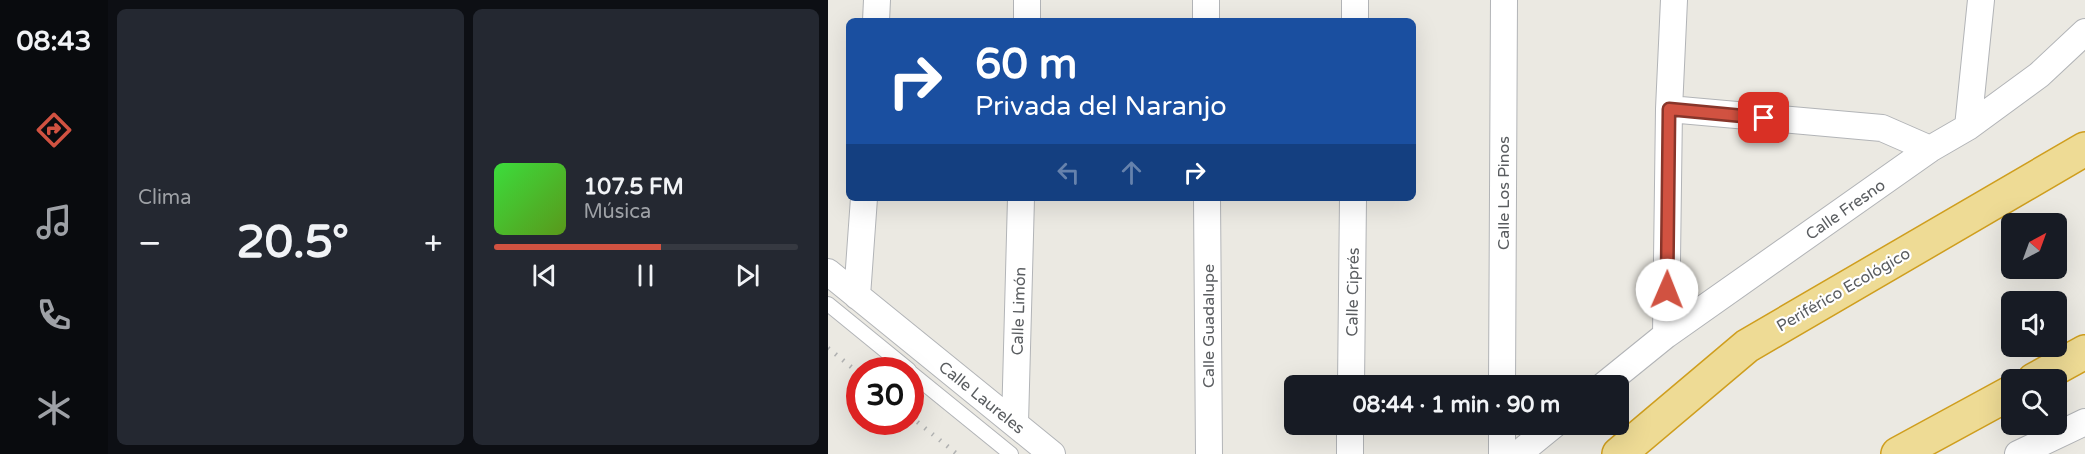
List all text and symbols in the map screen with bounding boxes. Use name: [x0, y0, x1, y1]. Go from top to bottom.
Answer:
text: 08:43: [17, 25, 91, 58]
text: 60 m: [975, 39, 1077, 90]
icon: right: [876, 42, 954, 120]
text: Privada del Naranjo: [975, 90, 1227, 123]
pin: [1738, 92, 1789, 143]
icon: arrive: [1747, 101, 1780, 134]
icon: directions: [33, 109, 75, 151]
street label: Calle Los Pinos: [1494, 136, 1514, 250]
icon: left: [1052, 156, 1085, 189]
icon: ahead: [1115, 156, 1148, 189]
icon: right: [1178, 156, 1211, 189]
text: 107.5 FM: [584, 174, 684, 200]
street label: Calle Fresno: [1802, 175, 1889, 245]
text: Clima: [138, 186, 191, 210]
text: Música: [584, 200, 651, 224]
icon: music: [33, 201, 75, 243]
north arrow: [2001, 213, 2067, 279]
map controls: [2001, 213, 2067, 435]
text: 20.5°: [236, 216, 349, 270]
text: −: [138, 224, 162, 263]
text: +: [424, 224, 442, 263]
street label: Periférico Ecológico: [1773, 243, 1914, 336]
street label: Calle Ciprés: [1342, 247, 1364, 337]
position arrow: [1635, 258, 1699, 322]
icon: previous: [528, 259, 561, 292]
icon: pause: [629, 259, 662, 292]
icon: next: [731, 259, 764, 292]
street label: Calle Guadalupe: [1199, 264, 1219, 388]
street label: Calle Limón: [1007, 266, 1031, 356]
button: sound: [2001, 291, 2067, 357]
icon: phone: [33, 294, 75, 336]
speed limit sign: 30: [846, 357, 924, 435]
street label: Calle Laureles: [934, 357, 1028, 439]
button: search: [2001, 369, 2067, 435]
icon: climate: [33, 387, 75, 429]
text: 08:44 · 1 min · 90 m: [1353, 392, 1560, 418]

